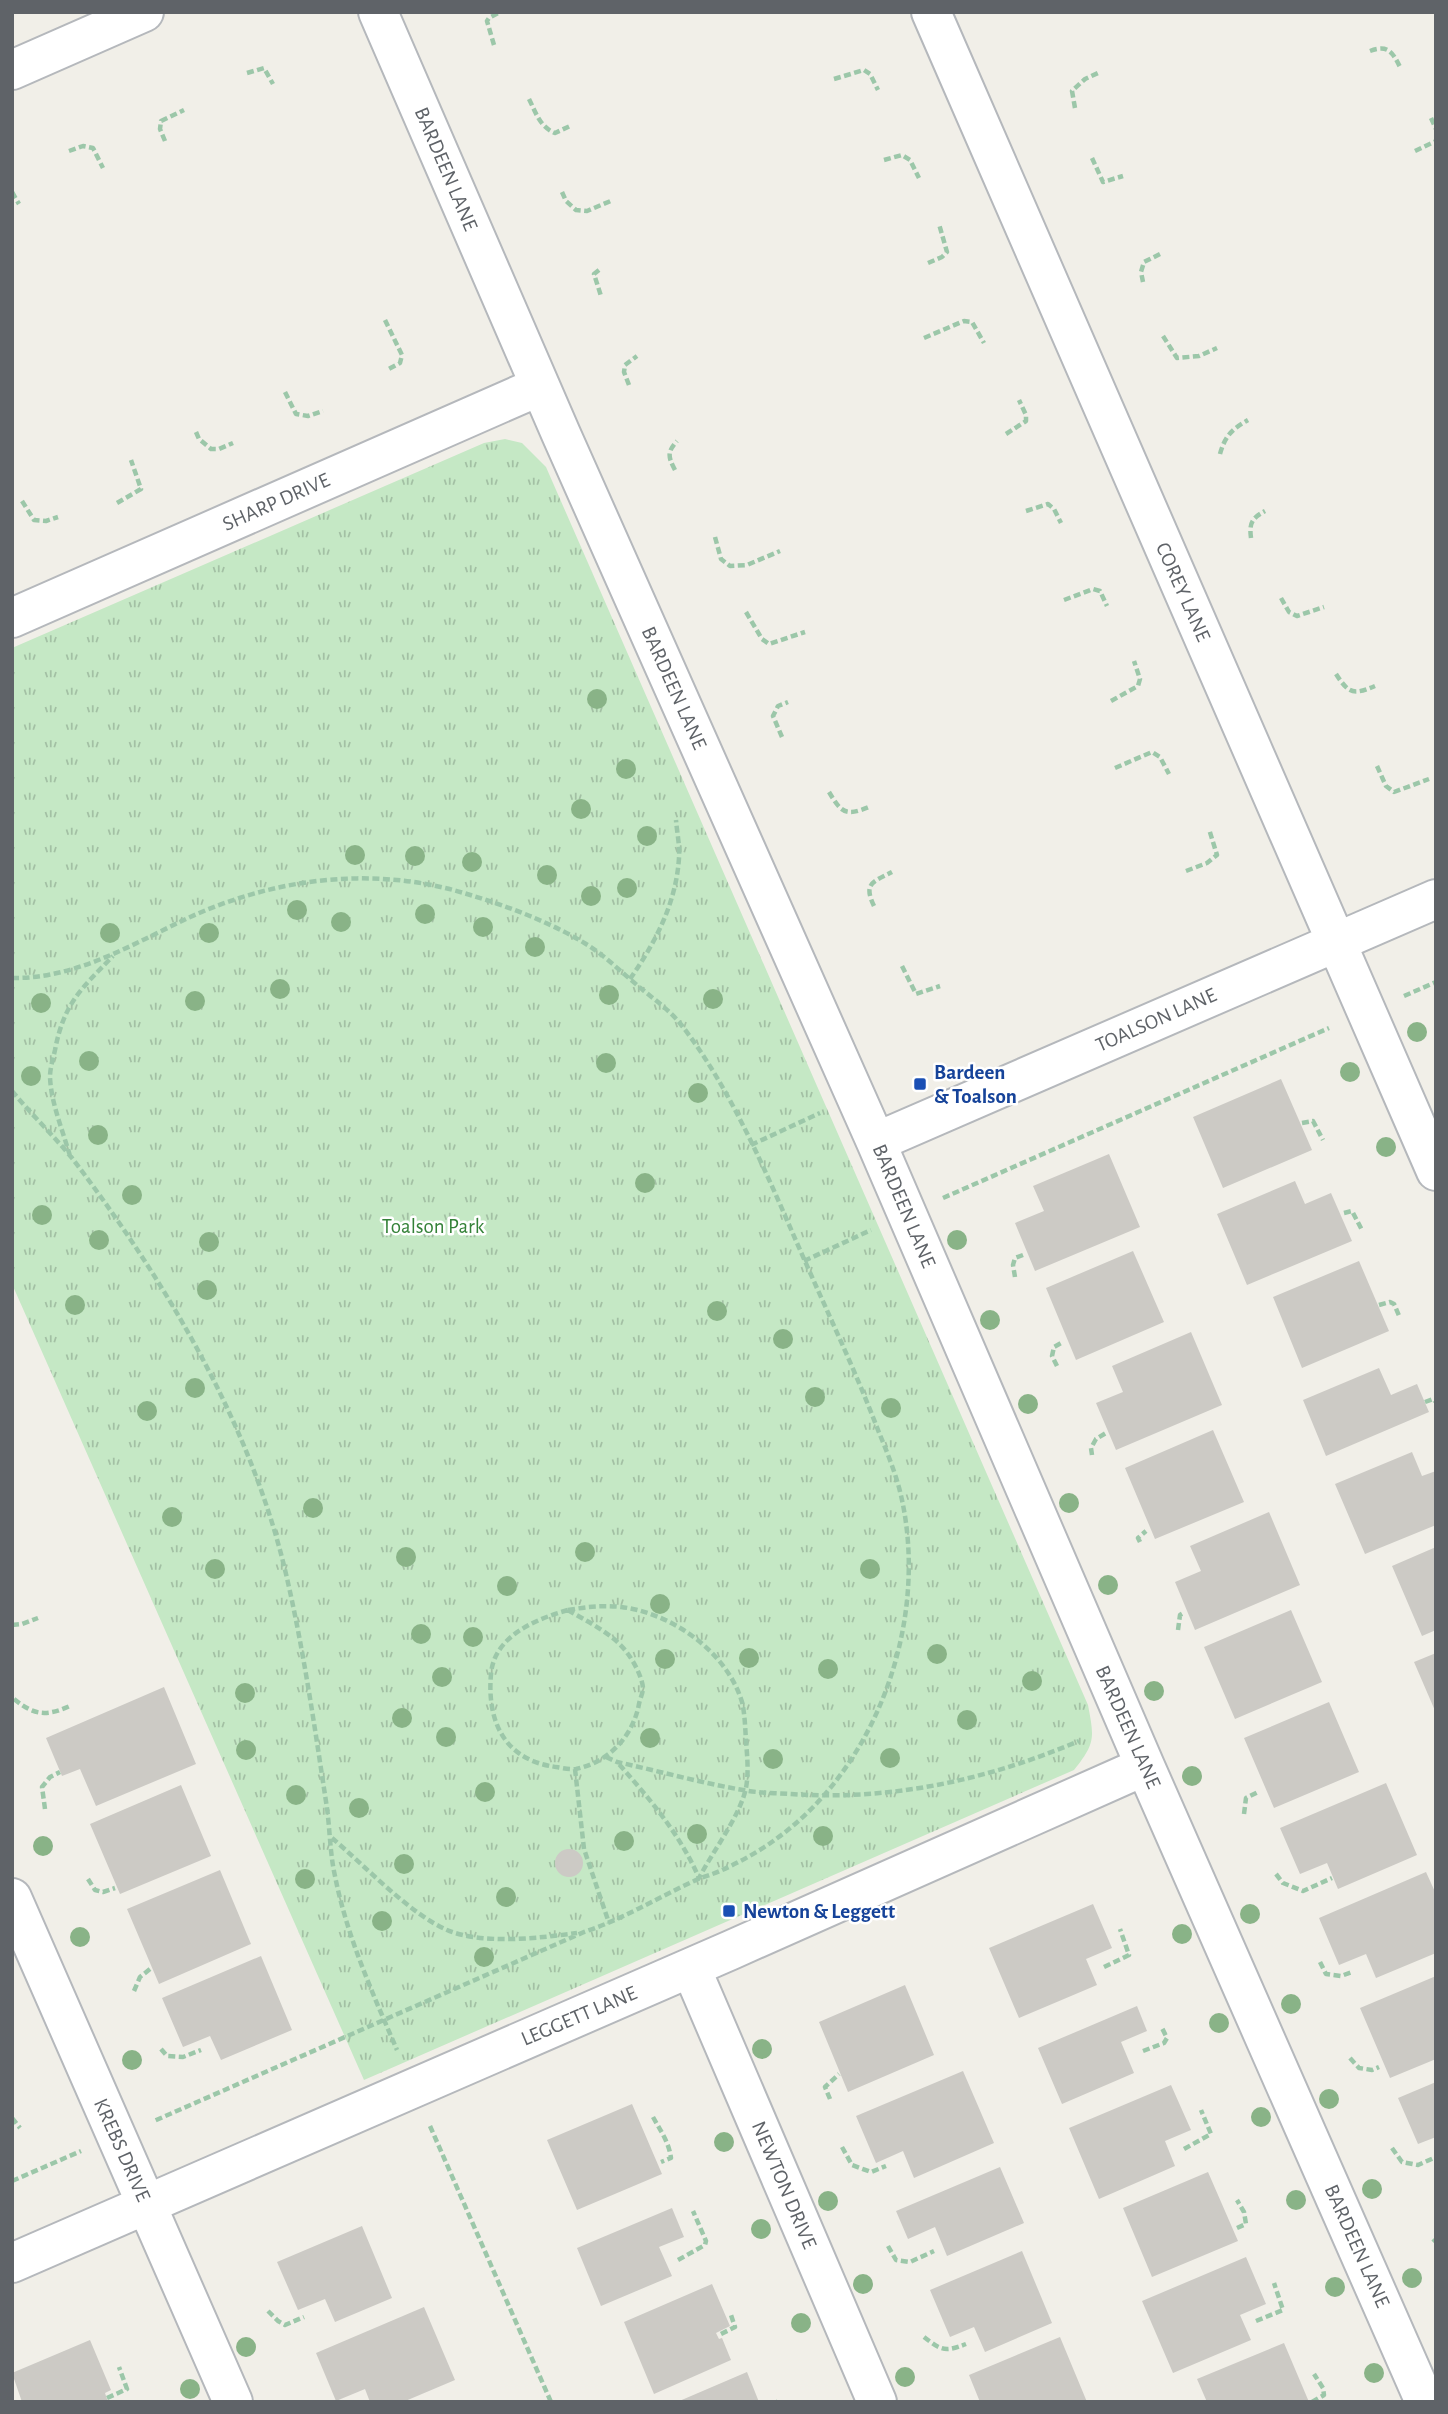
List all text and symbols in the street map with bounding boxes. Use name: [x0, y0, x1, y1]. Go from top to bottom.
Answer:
street label: BARDEEN LANE: [411, 104, 481, 234]
street label: SHARP DRIVE: [219, 469, 333, 535]
street label: COREY LANE: [1152, 539, 1214, 645]
street label: BARDEEN LANE: [638, 623, 710, 753]
street label: TOALSON LANE: [1092, 984, 1220, 1056]
place label: Bardeen & Toalson: [934, 1062, 1017, 1107]
marker: Bardeen & Toalson: [912, 1076, 928, 1092]
street label: BARDEEN LANE: [869, 1141, 939, 1271]
park label: Toalson Park: [382, 1216, 485, 1237]
street label: BARDEEN LANE: [1092, 1662, 1164, 1792]
place label: Newton & Leggett: [743, 1901, 895, 1922]
marker: Newton & Leggett: [721, 1903, 737, 1919]
street label: LEGGETT LANE: [518, 1982, 640, 2050]
street label: KREBS DRIVE: [90, 2095, 154, 2205]
street label: NEWTON DRIVE: [748, 2118, 820, 2252]
street label: BARDEEN LANE: [1321, 2181, 1393, 2311]

